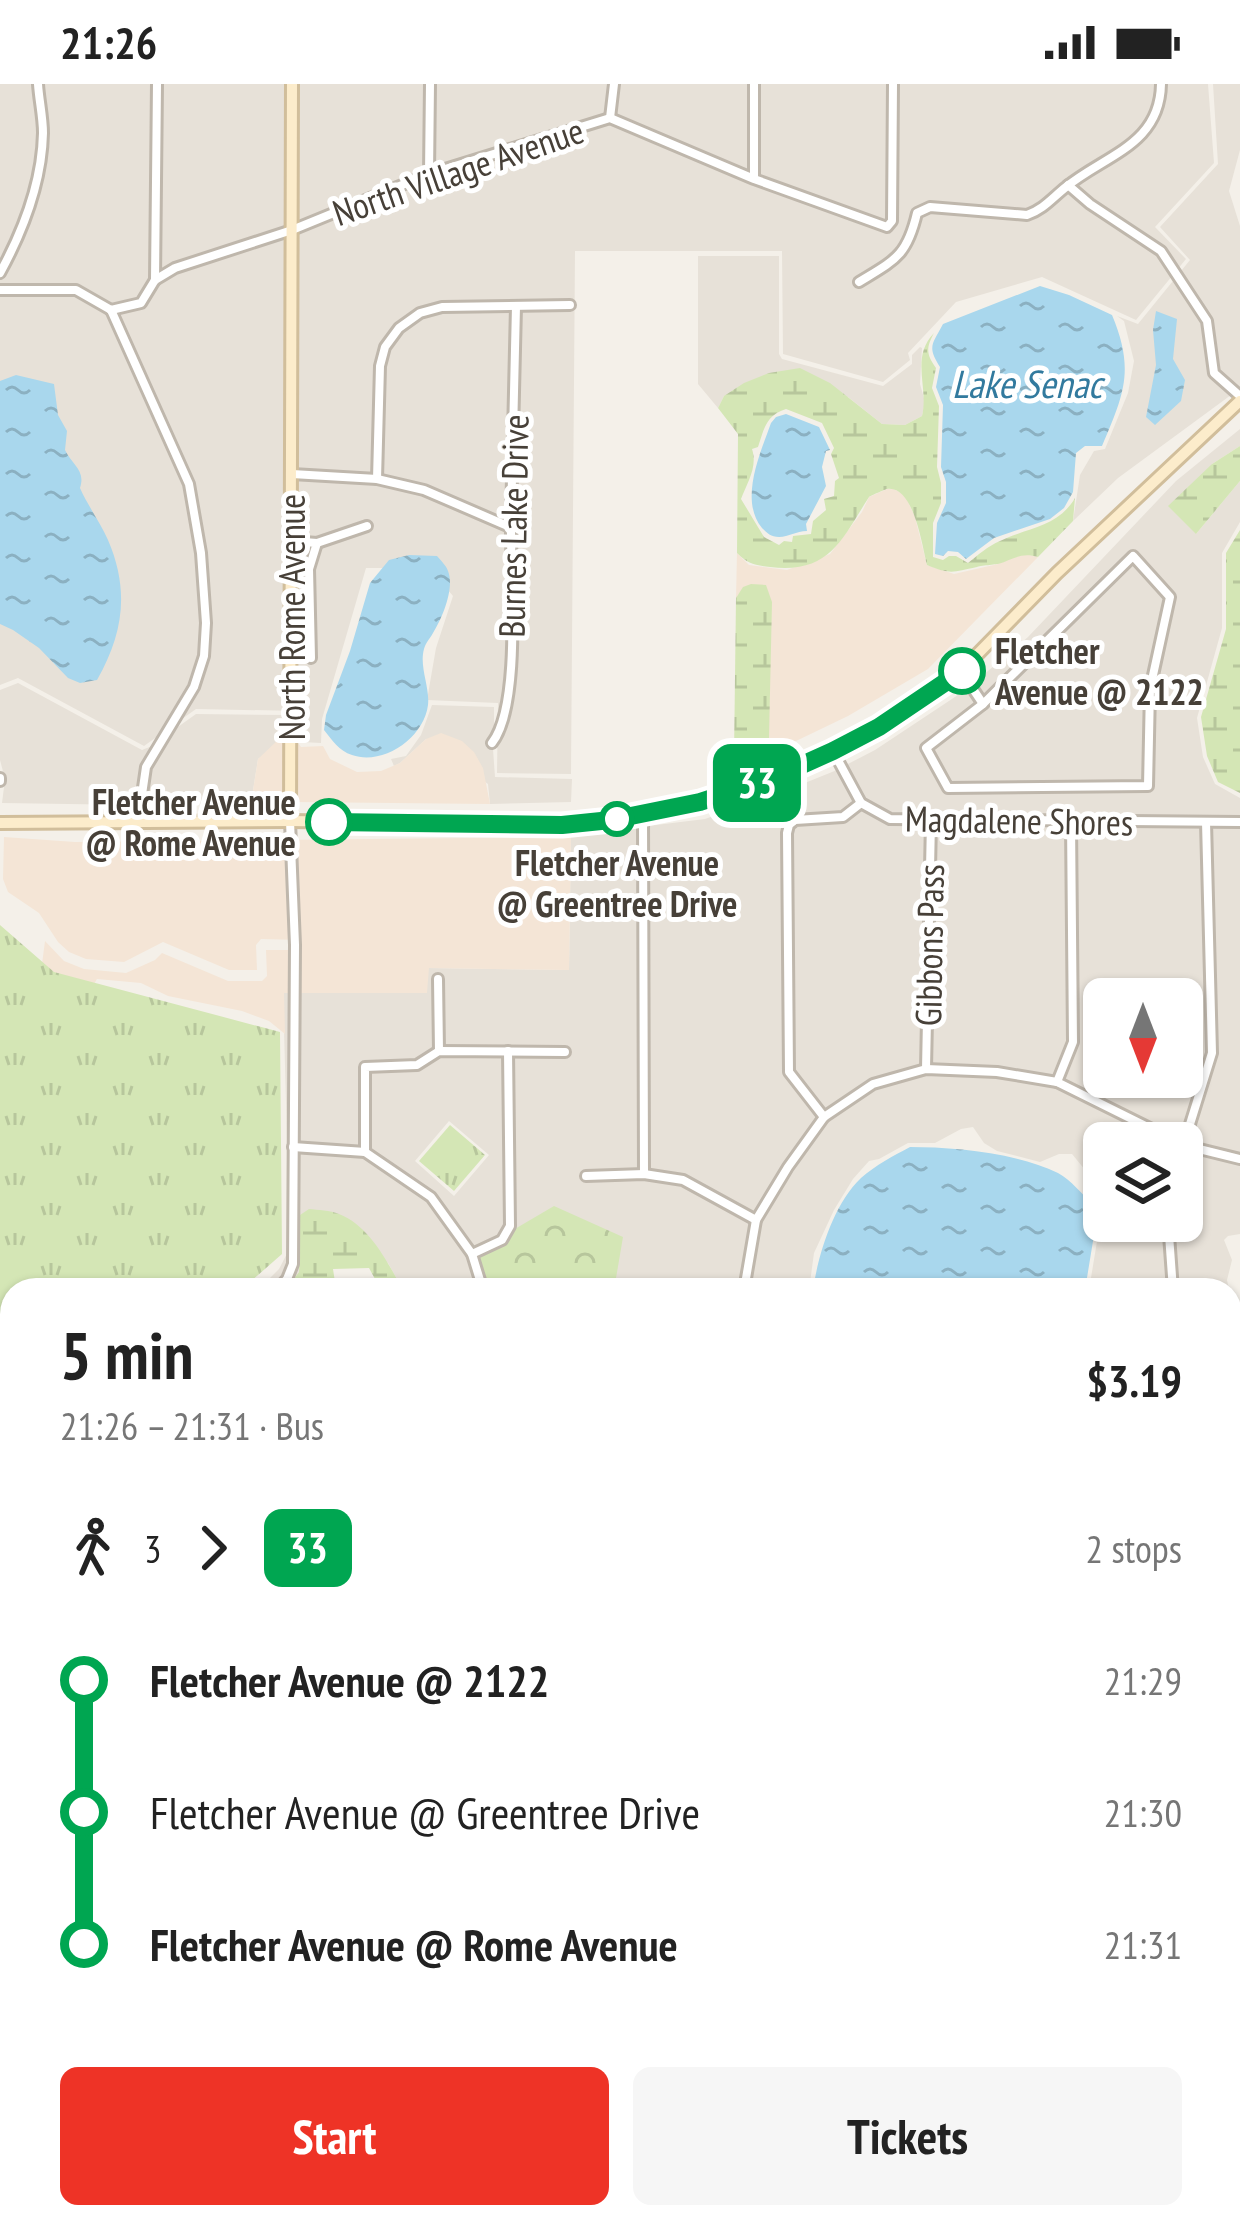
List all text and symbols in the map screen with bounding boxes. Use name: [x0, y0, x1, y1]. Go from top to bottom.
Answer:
text: 21:26: [60, 13, 157, 71]
street label: North Village Avenue: [327, 106, 589, 236]
water label: Lake Senac: [952, 358, 1106, 409]
street label: Burnes Lake Drive: [488, 414, 538, 638]
street label: North Rome Avenue: [268, 494, 315, 740]
place label: Fletcher Avenue @ 2122: [994, 627, 1204, 715]
marker: Fletcher Avenue @ 2122: [940, 649, 984, 693]
line badge: 33: [703, 744, 811, 822]
text: 33: [737, 755, 777, 810]
place label: Fletcher Avenue @ Rome Avenue: [85, 778, 296, 866]
street label: Magdalene Shores: [905, 795, 1133, 845]
marker: Fletcher Avenue @ Rome Avenue: [307, 800, 351, 844]
marker: Fletcher Avenue @ Greentree Drive: [601, 803, 633, 835]
place label: Fletcher Avenue @ Greentree Drive: [497, 839, 737, 927]
street label: Gibbons Pass: [904, 864, 954, 1026]
north arrow: [1083, 978, 1203, 1098]
map controls: [1083, 978, 1203, 1242]
button: layers: [1083, 1122, 1203, 1242]
text: 5 min: [60, 1312, 193, 1397]
text: $3.19: [1086, 1351, 1182, 1409]
text: 21:26 – 21:31 · Bus: [60, 1400, 324, 1451]
icon: walk: [60, 1515, 126, 1581]
icon: forward: [180, 1515, 246, 1581]
text: 33: [288, 1520, 328, 1575]
text: 3: [144, 1523, 162, 1574]
text: 2 stops: [1086, 1523, 1182, 1574]
text: Fletcher Avenue @ 2122: [150, 1651, 549, 1709]
text: 21:29: [1104, 1655, 1182, 1706]
text: Fletcher Avenue @ Greentree Drive: [150, 1783, 700, 1841]
text: 21:30: [1104, 1787, 1182, 1838]
text: Fletcher Avenue @ Rome Avenue: [150, 1915, 678, 1973]
text: 21:31: [1104, 1919, 1182, 1970]
button: Start: [60, 2067, 609, 2205]
button: Tickets: [633, 2067, 1182, 2205]

